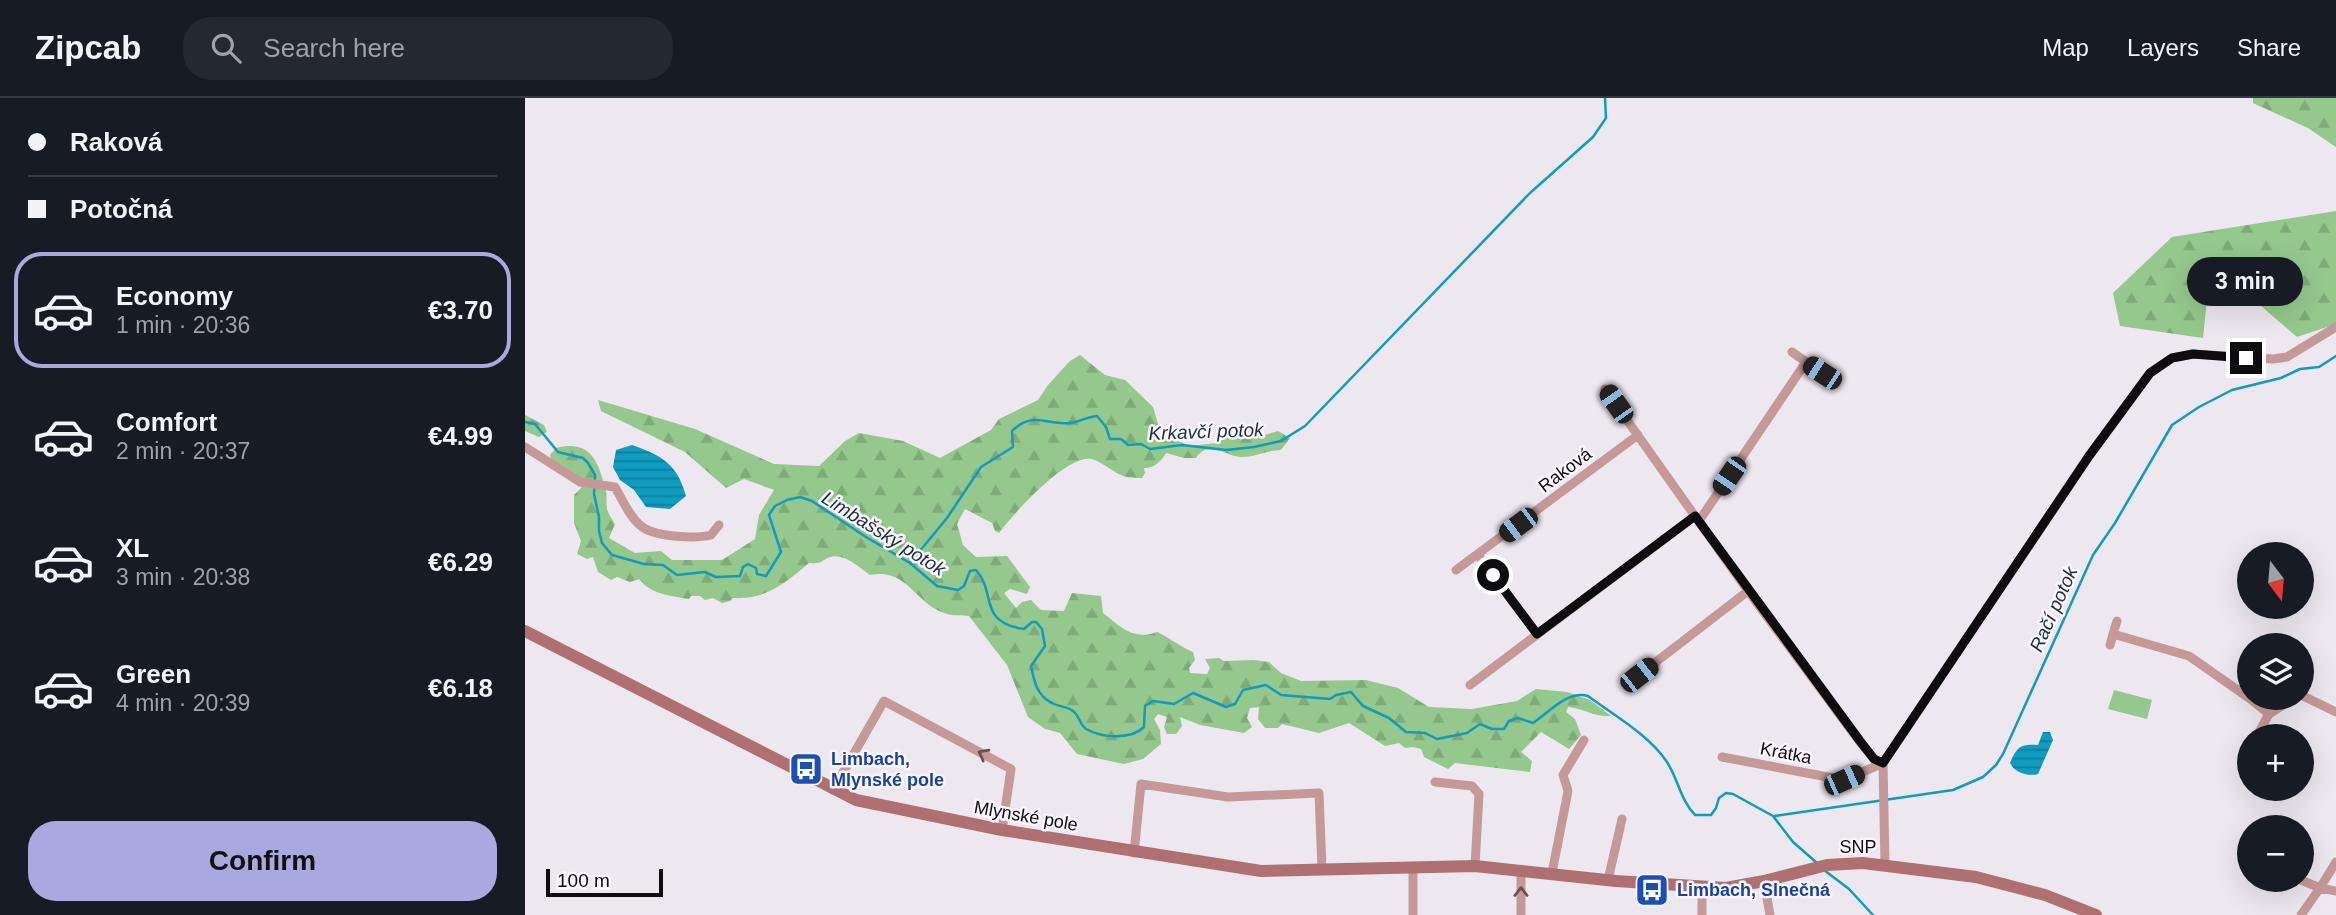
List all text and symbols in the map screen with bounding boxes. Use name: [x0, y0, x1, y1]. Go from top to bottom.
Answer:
search box: [183, 17, 673, 80]
text: Zipcab: [35, 29, 141, 66]
icon: search: [207, 29, 245, 67]
text: Search here: [263, 33, 405, 63]
text: Map: [2042, 34, 2089, 61]
text: Layers: [2127, 34, 2199, 61]
text: Share: [2237, 34, 2301, 61]
text: Raková: [70, 127, 163, 157]
text: Potočná: [70, 194, 173, 224]
callout: 3 min: [2188, 257, 2304, 306]
text: 3 min: [2215, 268, 2275, 294]
icon: car: [32, 279, 95, 342]
text: Economy: [116, 281, 233, 311]
text: €3.70: [428, 295, 493, 325]
text: 1 min · 20:36: [116, 312, 250, 338]
route end: [2230, 342, 2262, 374]
car: [1799, 353, 1846, 393]
car: [1596, 381, 1637, 427]
icon: car: [32, 405, 95, 468]
text: Comfort: [116, 407, 217, 437]
water label: Krkavčí potok: [1148, 419, 1265, 444]
text: €4.99: [428, 421, 493, 451]
text: 2 min · 20:37: [116, 438, 250, 464]
street label: Raková: [1535, 443, 1596, 496]
car: [1709, 453, 1750, 499]
water label: Limbašský potok: [818, 487, 951, 581]
car: [1495, 504, 1542, 546]
icon: car: [32, 531, 95, 594]
text: XL: [116, 533, 149, 563]
north arrow: [2237, 542, 2313, 620]
map controls: [2237, 542, 2314, 892]
text: €6.29: [428, 547, 493, 577]
route start: [1477, 559, 1509, 591]
water label: Račí potok: [2025, 562, 2082, 655]
text: 3 min · 20:38: [116, 564, 250, 590]
button: layers: [2237, 633, 2314, 710]
car: [1616, 654, 1663, 696]
icon: car: [32, 657, 95, 720]
text: Green: [116, 659, 191, 689]
text: €6.18: [428, 673, 493, 703]
text: 4 min · 20:39: [116, 690, 250, 716]
button: +: [2237, 724, 2314, 801]
street label: Krátka: [1759, 738, 1814, 768]
place label: Limbach, Mlynské pole: [831, 749, 944, 790]
one-way arrow: [978, 749, 991, 763]
bus stop icon: Limbach, Mlynské pole: [787, 750, 825, 788]
car: [1821, 762, 1868, 798]
street label: Mlynské pole: [973, 797, 1079, 835]
button: −: [2237, 815, 2314, 892]
button: Confirm: [28, 821, 497, 901]
street label: SNP: [1839, 837, 1877, 857]
scale bar: [546, 866, 663, 898]
text: 100 m: [557, 870, 610, 891]
bus stop icon: Limbach, Slnečná: [1633, 871, 1671, 909]
place label: Limbach, Slnečná: [1677, 880, 1831, 900]
one-way arrow: [1513, 887, 1529, 897]

